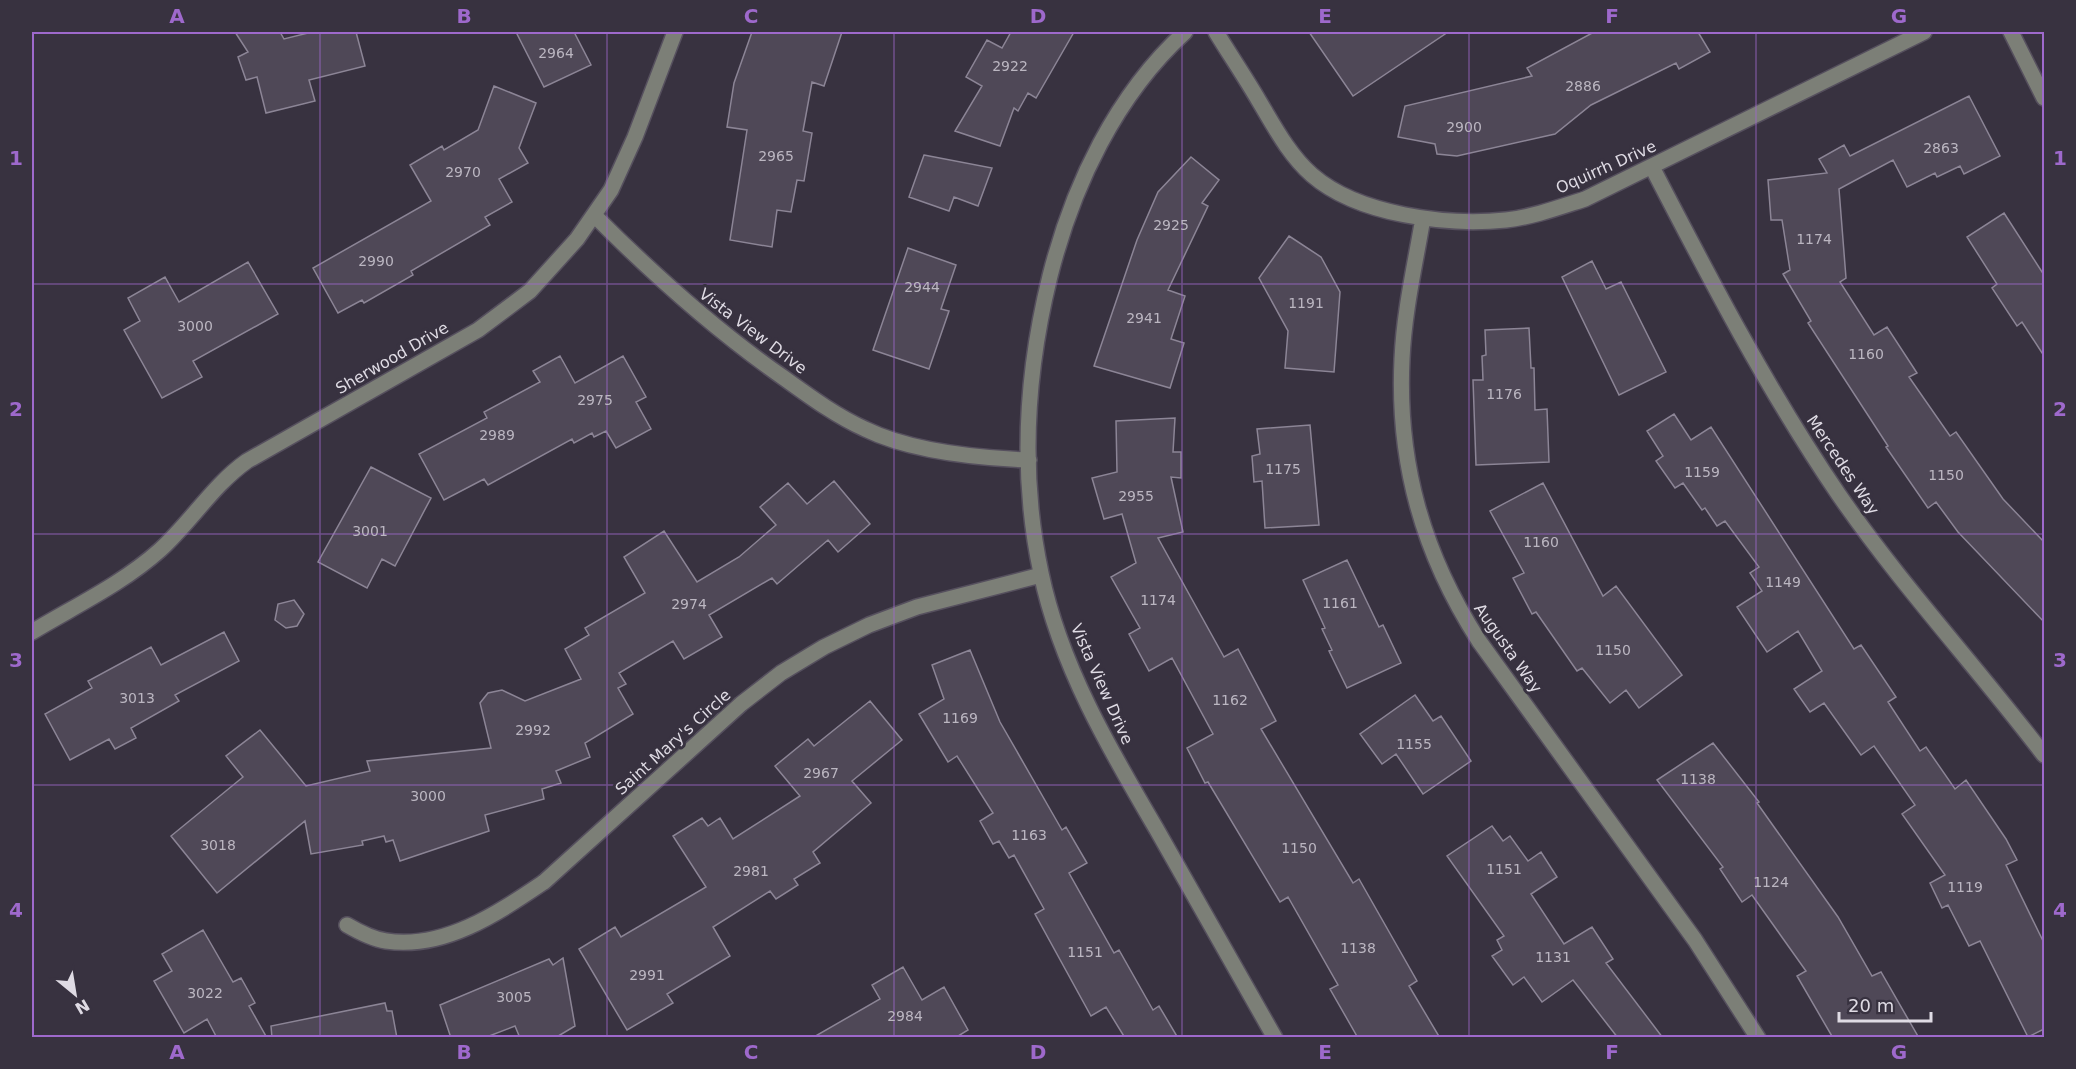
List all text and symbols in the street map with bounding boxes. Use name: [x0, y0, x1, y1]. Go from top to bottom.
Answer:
text: A: [169, 4, 185, 28]
text: B: [456, 4, 472, 28]
text: C: [744, 4, 758, 28]
text: D: [1030, 4, 1046, 28]
text: E: [1318, 4, 1332, 28]
text: F: [1605, 4, 1619, 28]
text: G: [1891, 4, 1907, 28]
house number: 2964: [538, 45, 574, 61]
house number: 2922: [992, 58, 1028, 74]
house number: 2886: [1565, 78, 1601, 94]
house number: 2900: [1446, 119, 1482, 135]
street label: Oquirrh Drive: [1553, 136, 1659, 198]
house number: 2863: [1923, 140, 1959, 156]
text: 1: [9, 146, 23, 170]
text: 1: [2053, 146, 2067, 170]
house number: 2965: [758, 148, 794, 164]
house number: 2970: [445, 164, 481, 180]
house number: 2925: [1153, 217, 1189, 233]
house number: 1174: [1796, 231, 1832, 247]
house number: 2990: [358, 253, 394, 269]
house number: 2944: [904, 279, 940, 295]
street label: Vista View Drive: [695, 284, 811, 378]
house number: 1191: [1288, 295, 1324, 311]
house number: 2941: [1126, 310, 1162, 326]
house number: 3000: [177, 318, 213, 334]
street label: Sherwood Drive: [332, 318, 452, 398]
house number: 1160: [1848, 346, 1884, 362]
house number: 1176: [1486, 386, 1522, 402]
house number: 2975: [577, 392, 613, 408]
text: 2: [9, 397, 23, 421]
text: 2: [2053, 397, 2067, 421]
street label: Mercedes Way: [1803, 412, 1883, 518]
house number: 2989: [479, 427, 515, 443]
house number: 1175: [1265, 461, 1301, 477]
house number: 1159: [1684, 464, 1720, 480]
house number: 1150: [1928, 467, 1964, 483]
house number: 2955: [1118, 488, 1154, 504]
house number: 3001: [352, 523, 388, 539]
house number: 1160: [1523, 534, 1559, 550]
house number: 1149: [1765, 574, 1801, 590]
house number: 1174: [1140, 592, 1176, 608]
house number: 1161: [1322, 595, 1358, 611]
house number: 2974: [671, 596, 707, 612]
street label: Augusta Way: [1470, 600, 1546, 696]
street label: Vista View Drive: [1067, 621, 1137, 747]
house number: 1150: [1595, 642, 1631, 658]
text: 3: [9, 648, 23, 672]
text: 3: [2053, 648, 2067, 672]
street label: Saint Mary's Circle: [612, 685, 734, 799]
house number: 3013: [119, 690, 155, 706]
house number: 1162: [1212, 692, 1248, 708]
house number: 1169: [942, 710, 978, 726]
house number: 2992: [515, 722, 551, 738]
house number: 1155: [1396, 736, 1432, 752]
house number: 2967: [803, 765, 839, 781]
house number: 1138: [1680, 771, 1716, 787]
house number: 3000: [410, 788, 446, 804]
house number: 1163: [1011, 827, 1047, 843]
house number: 3018: [200, 837, 236, 853]
house number: 1150: [1281, 840, 1317, 856]
house number: 1151: [1486, 861, 1522, 877]
house number: 2981: [733, 863, 769, 879]
house number: 1124: [1753, 874, 1789, 890]
house number: 1119: [1947, 879, 1983, 895]
text: 4: [9, 898, 23, 922]
text: 4: [2053, 898, 2067, 922]
house number: 1138: [1340, 940, 1376, 956]
house number: 1151: [1067, 944, 1103, 960]
house number: 1131: [1535, 949, 1571, 965]
north arrow: [45, 964, 105, 1024]
house number: 2991: [629, 967, 665, 983]
house number: 3022: [187, 985, 223, 1001]
scale bar: [1839, 985, 1930, 1023]
house number: 3005: [496, 989, 532, 1005]
text: N: [72, 995, 93, 1018]
text: 20 m: [1848, 995, 1894, 1016]
house number: 2984: [887, 1008, 923, 1024]
text: A: [169, 1040, 185, 1064]
text: B: [456, 1040, 472, 1064]
text: C: [744, 1040, 758, 1064]
text: D: [1030, 1040, 1046, 1064]
text: E: [1318, 1040, 1332, 1064]
text: F: [1605, 1040, 1619, 1064]
text: G: [1891, 1040, 1907, 1064]

